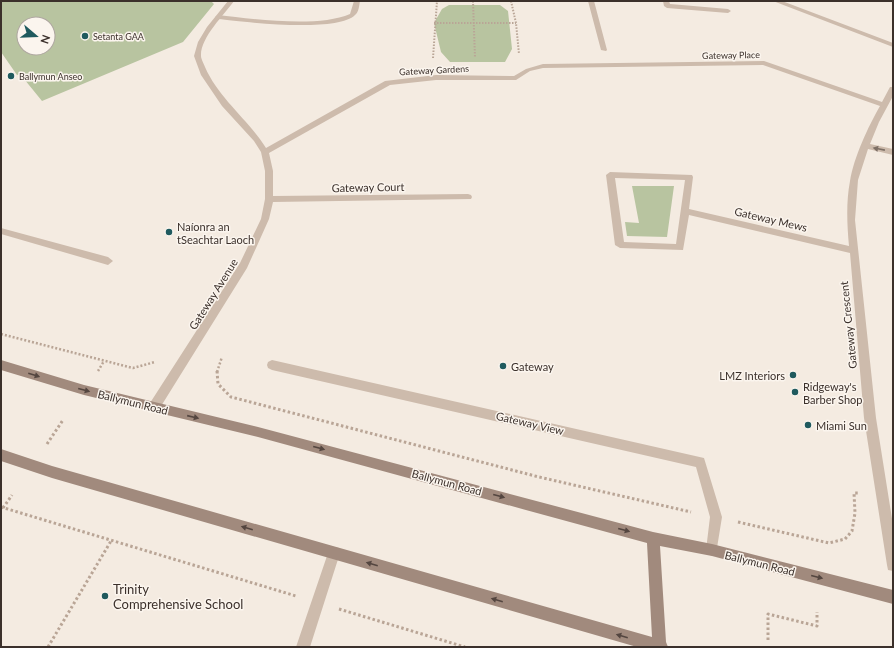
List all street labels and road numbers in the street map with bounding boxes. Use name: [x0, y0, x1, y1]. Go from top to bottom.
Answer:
street label: Gateway Place: [702, 49, 760, 61]
street label: Gateway Gardens: [399, 63, 469, 77]
street label: Gateway Court: [332, 180, 405, 194]
street label: Gateway Mews: [733, 204, 809, 234]
street label: Gateway Avenue: [186, 256, 240, 332]
street label: Gateway Crescent: [837, 281, 859, 369]
street label: Ballymun Road: [97, 387, 169, 417]
street label: Gateway View: [495, 409, 566, 437]
street label: Ballymun Road: [411, 466, 483, 498]
street label: Ballymun Road: [724, 548, 796, 578]

